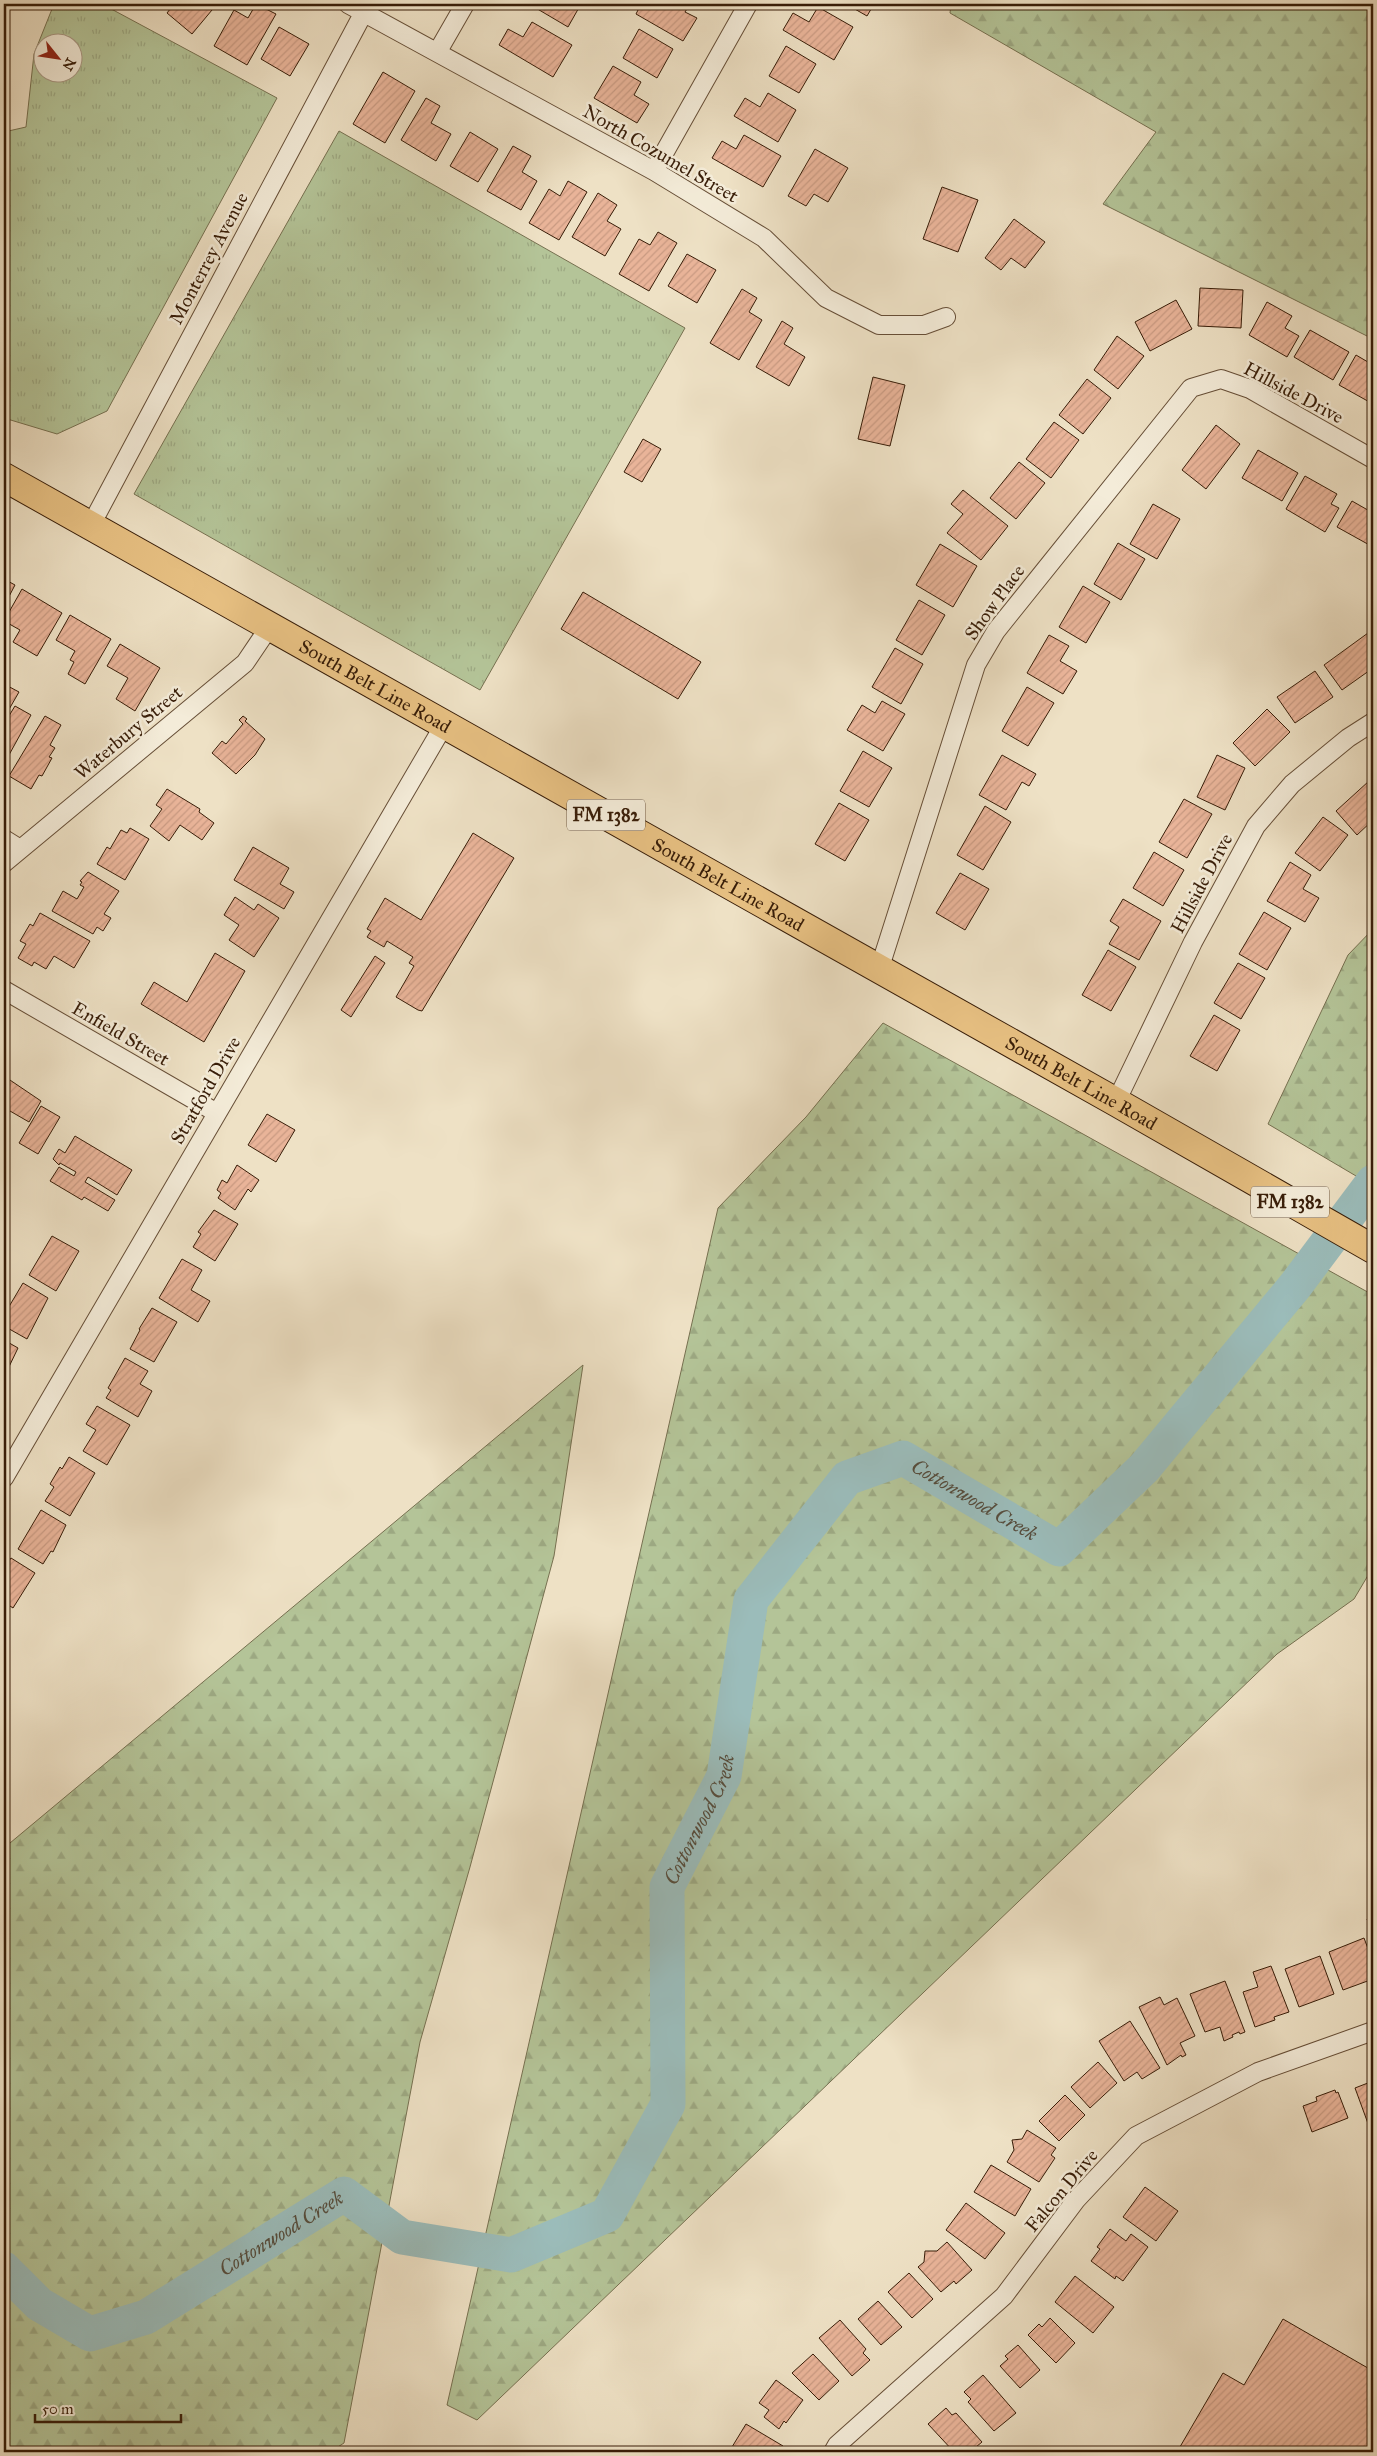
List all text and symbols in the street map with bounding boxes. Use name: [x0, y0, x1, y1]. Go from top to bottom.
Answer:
north arrow: [32, 32, 82, 82]
text: N: [58, 55, 79, 74]
street label: North Cozumel Street: [579, 100, 743, 207]
street label: Monterrey Avenue: [164, 188, 253, 328]
street label: Hillside Drive: [1240, 357, 1348, 428]
street label: Show Place: [959, 560, 1029, 644]
street label: South Belt Line Road: [295, 634, 456, 738]
street label: Waterbury Street: [70, 680, 187, 784]
road number: FM 1382: [567, 800, 645, 830]
street label: Hillside Drive: [1166, 829, 1237, 937]
street label: South Belt Line Road: [648, 833, 809, 937]
street label: Enfield Street: [68, 996, 174, 1071]
street label: South Belt Line Road: [1001, 1031, 1162, 1135]
street label: Stratford Drive: [165, 1032, 245, 1148]
road number: FM 1382: [1251, 1186, 1329, 1218]
water label: Cottonwood Creek: [907, 1454, 1042, 1546]
water label: Cottonwood Creek: [658, 1753, 739, 1889]
street label: Falcon Drive: [1020, 2144, 1103, 2236]
water label: Cottonwood Creek: [214, 2185, 348, 2281]
scale bar: [35, 2391, 181, 2423]
text: 50 m: [42, 2400, 74, 2418]

